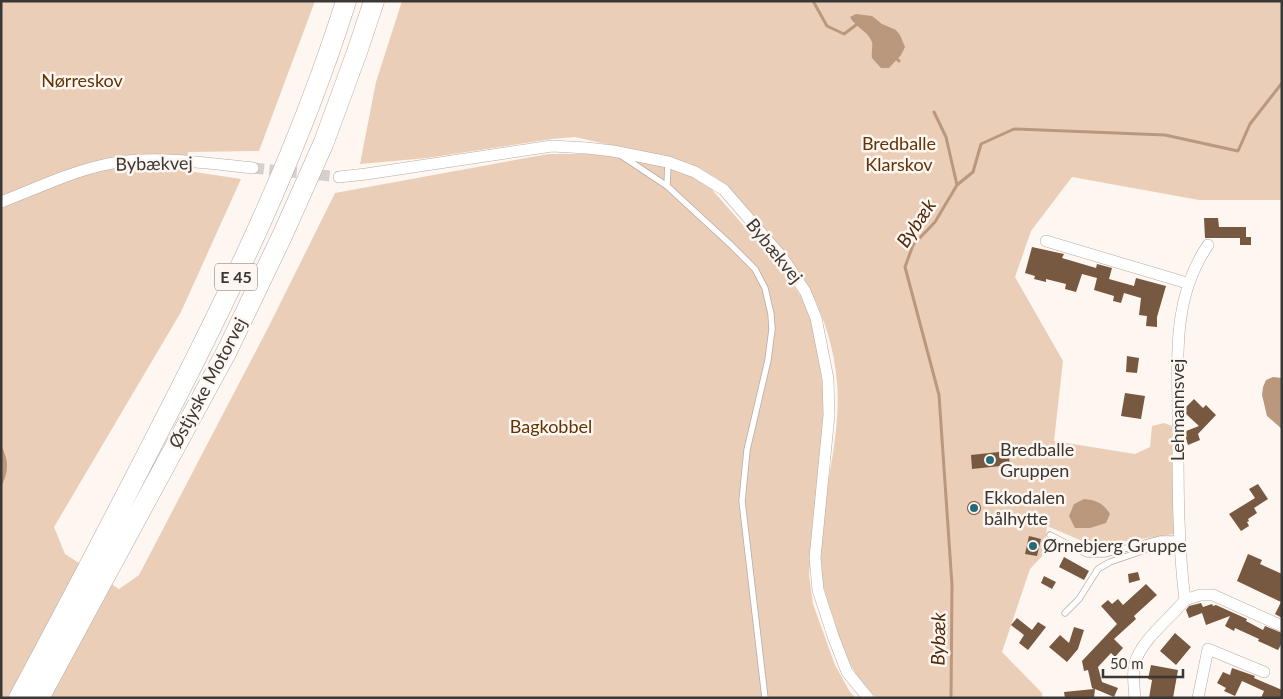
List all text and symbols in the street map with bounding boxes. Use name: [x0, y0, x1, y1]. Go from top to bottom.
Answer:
park label: Nørreskov: [41, 69, 123, 91]
park label: Bredballe Klarskov: [862, 132, 936, 175]
street label: Bybækvej: [115, 151, 193, 175]
water label: Bybæk: [891, 193, 941, 251]
street label: Bybækvej: [742, 213, 808, 287]
road number: E 45: [215, 264, 257, 290]
street label: Østjyske Motorvej: [163, 313, 251, 452]
street label: Lehmannsvej: [1166, 359, 1188, 461]
park label: Bagkobbel: [510, 415, 592, 437]
place label: Bredballe Gruppen: [1000, 438, 1074, 481]
marker: Bredballe Gruppen: [984, 454, 996, 466]
place label: Ekkodalen bålhytte: [984, 486, 1065, 529]
marker: Ekkodalen bålhytte: [968, 502, 980, 514]
place label: Ørnebjerg Gruppe: [1043, 534, 1187, 556]
marker: Ørnebjerg Gruppe: [1027, 540, 1039, 552]
water label: Bybæk: [926, 611, 949, 666]
scale bar: [1103, 646, 1183, 678]
text: 50 m: [1110, 654, 1144, 672]

